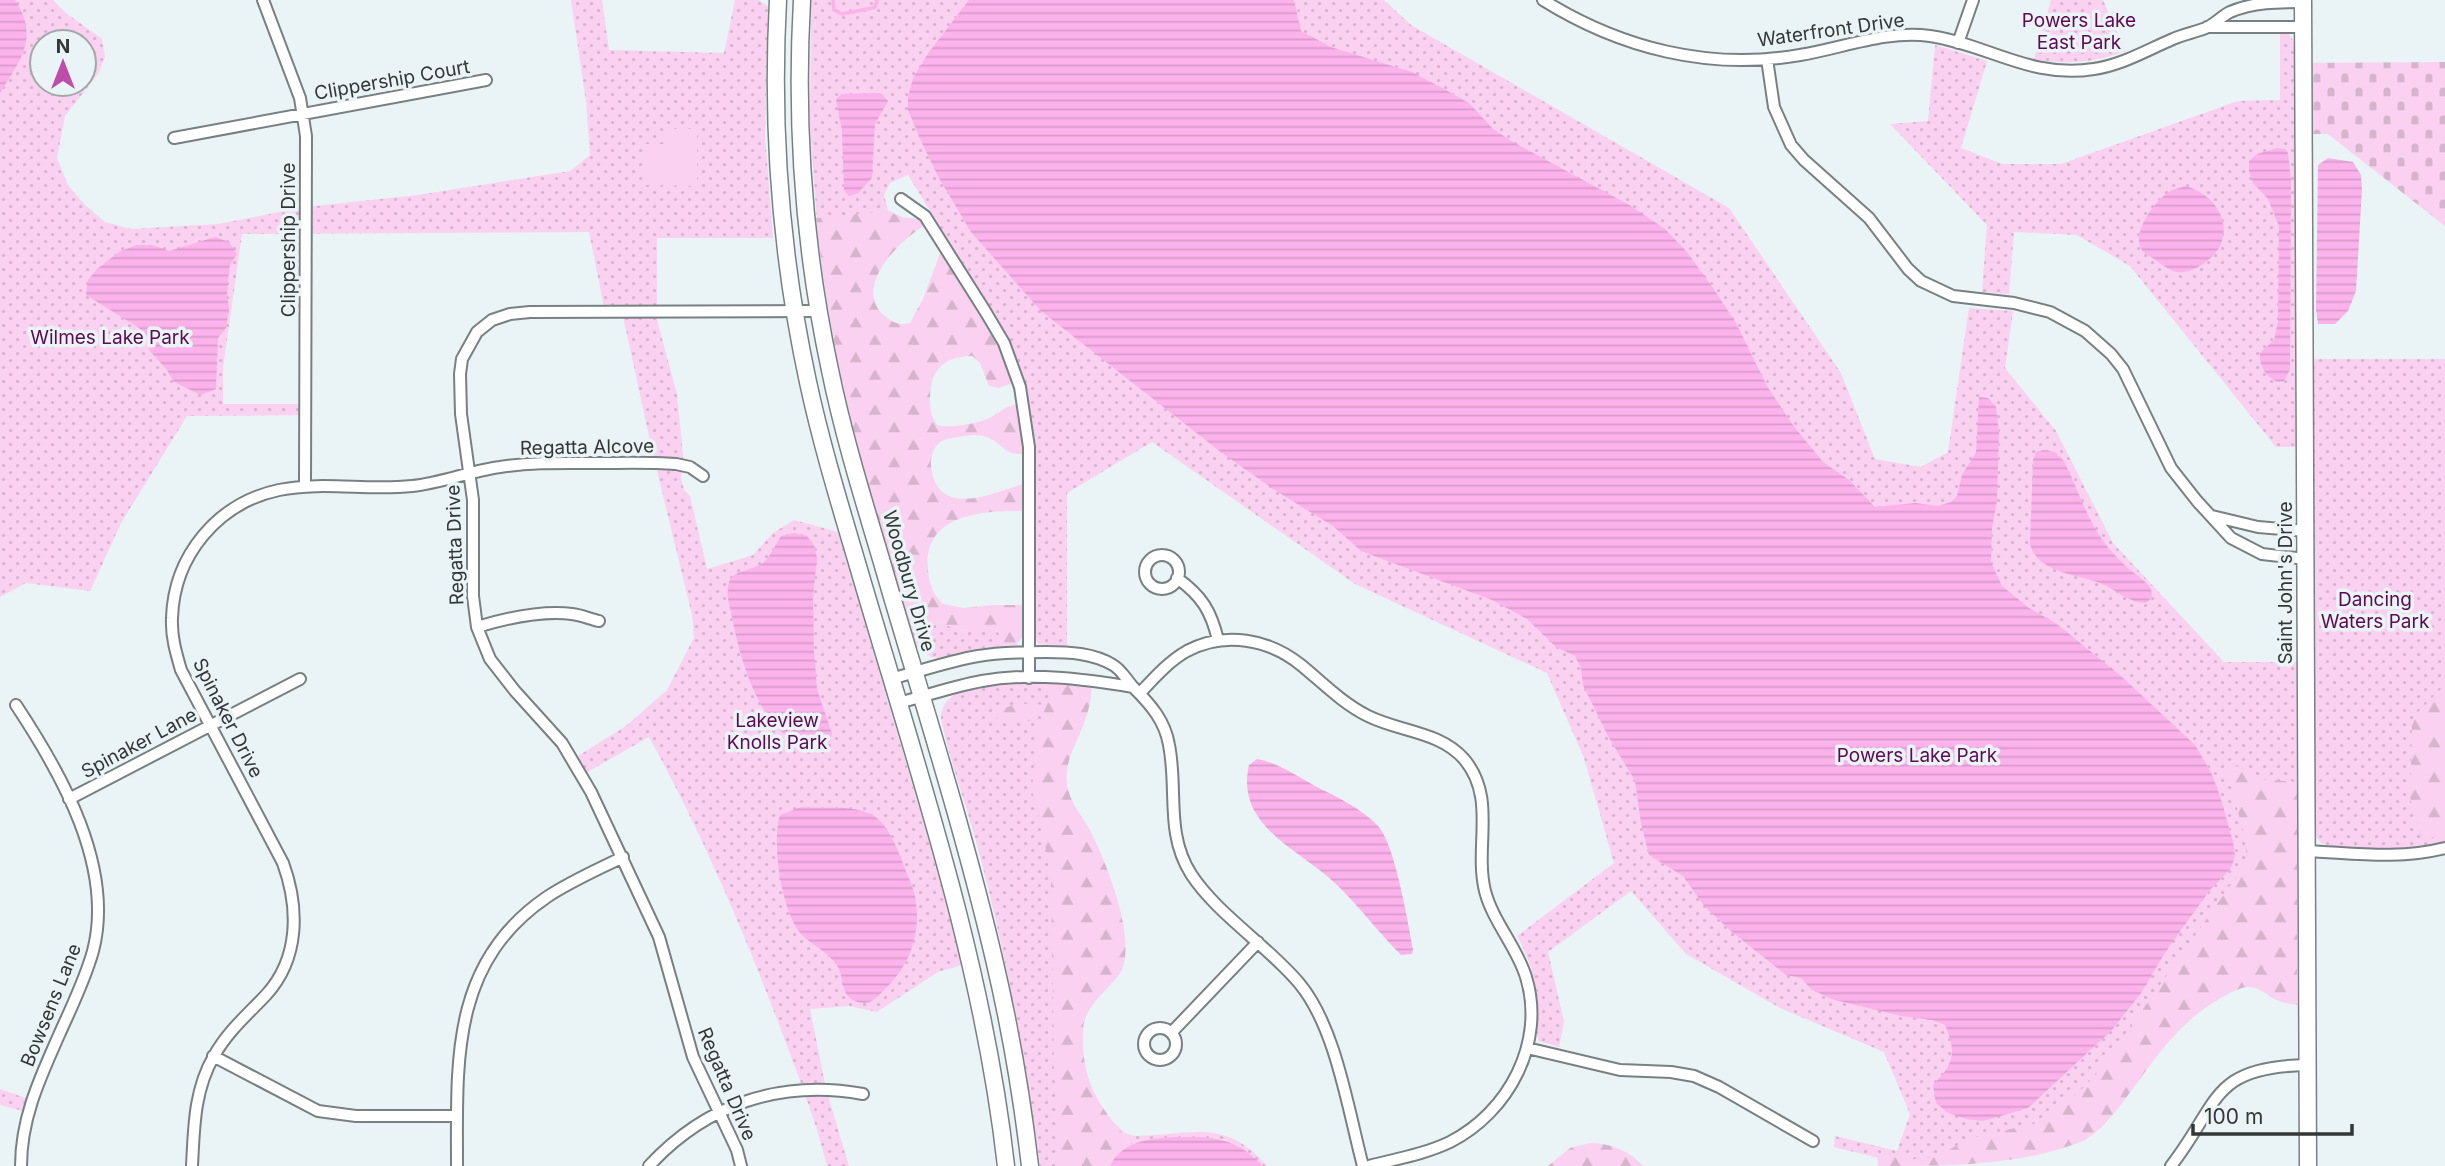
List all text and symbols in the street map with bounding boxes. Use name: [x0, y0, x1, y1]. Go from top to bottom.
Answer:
street label: Waterfront Drive: [1756, 8, 1906, 52]
park label: Powers Lake East Park: [2022, 9, 2136, 54]
north arrow: [28, 28, 98, 98]
text: N: [56, 35, 70, 58]
street label: Clippership Court: [312, 55, 472, 105]
street label: Clippership Drive: [277, 163, 300, 317]
park label: Wilmes Lake Park: [30, 326, 190, 349]
street label: Regatta Alcove: [520, 434, 654, 460]
street label: Regatta Drive: [441, 484, 469, 606]
street label: Saint John's Drive: [2274, 501, 2297, 665]
street label: Woodbury Drive: [878, 508, 940, 654]
park label: Dancing Waters Park: [2321, 588, 2430, 633]
street label: Spinaker Drive: [188, 654, 268, 782]
street label: Spinaker Lane: [77, 703, 201, 783]
park label: Lakeview Knolls Park: [727, 709, 828, 754]
park label: Powers Lake Park: [1837, 744, 1998, 767]
street label: Bowsens Lane: [16, 940, 86, 1070]
street label: Regatta Drive: [693, 1024, 761, 1144]
scale bar: [2193, 1092, 2352, 1136]
text: 100 m: [2204, 1104, 2263, 1129]

